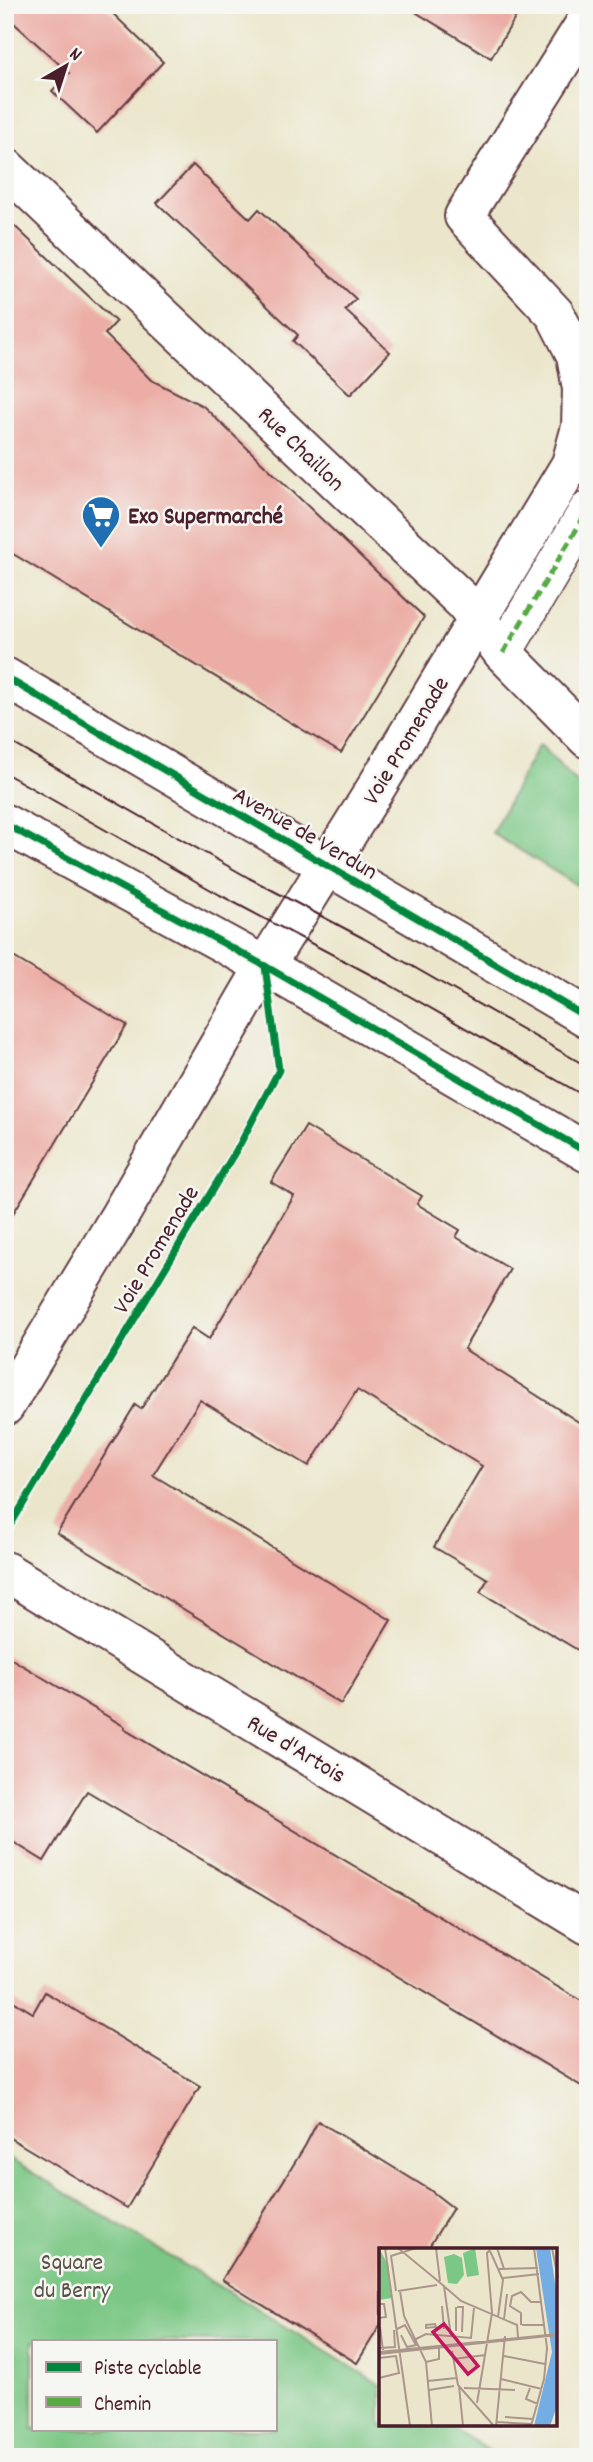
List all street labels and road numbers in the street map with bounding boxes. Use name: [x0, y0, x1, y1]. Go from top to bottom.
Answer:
street label: Rue Chaillon: [249, 400, 351, 501]
street label: Voie Promenade: [356, 671, 459, 812]
street label: Avenue de Verdun: [226, 779, 383, 890]
street label: Voie Promenade: [106, 1180, 209, 1321]
street label: Rue d'Artois: [240, 1708, 351, 1794]

